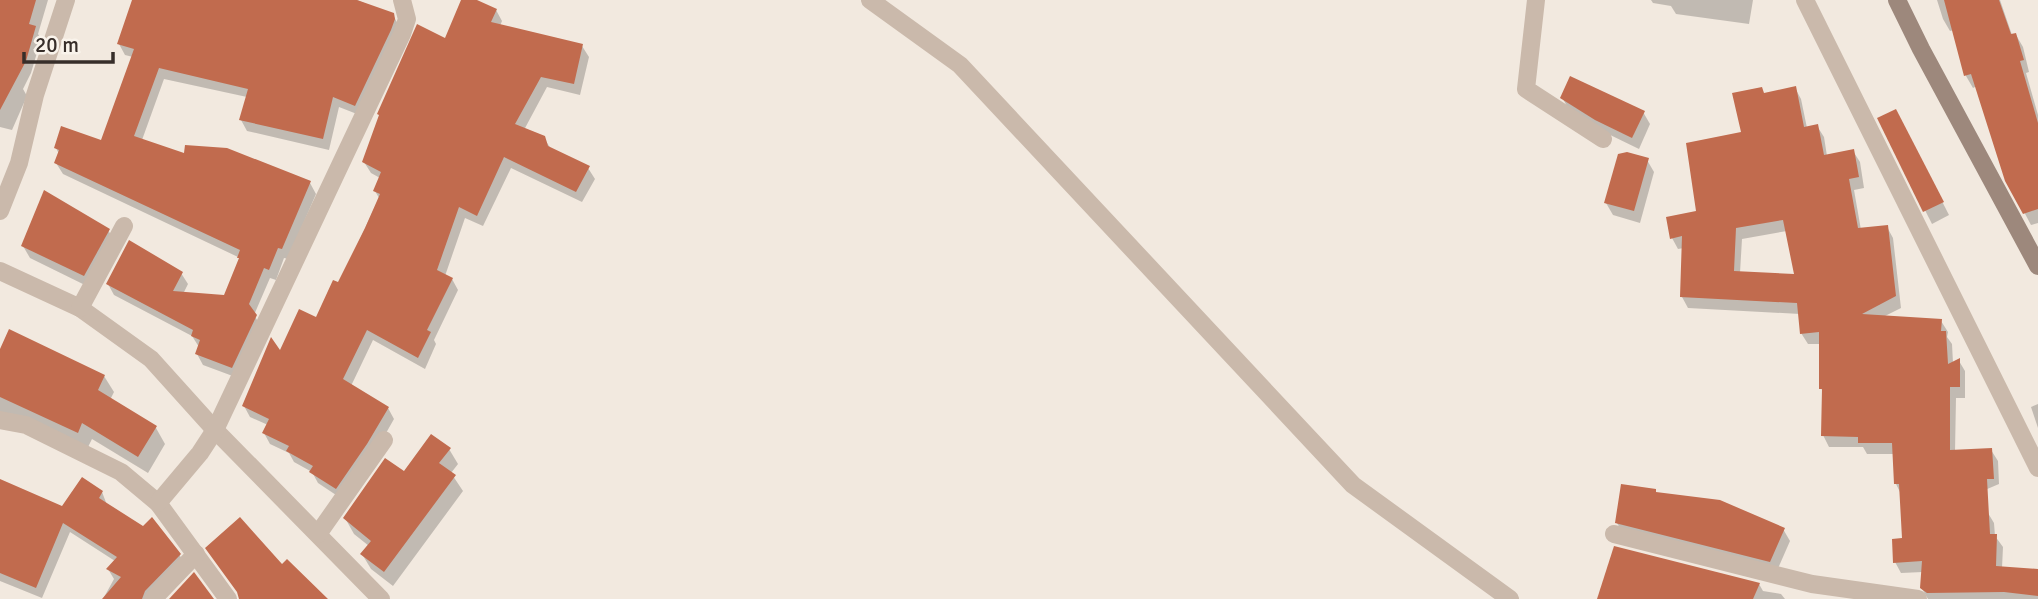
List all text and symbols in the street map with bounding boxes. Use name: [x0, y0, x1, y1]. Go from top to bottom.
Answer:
scale bar: [24, 21, 114, 65]
text: 20 m: [35, 32, 79, 58]

